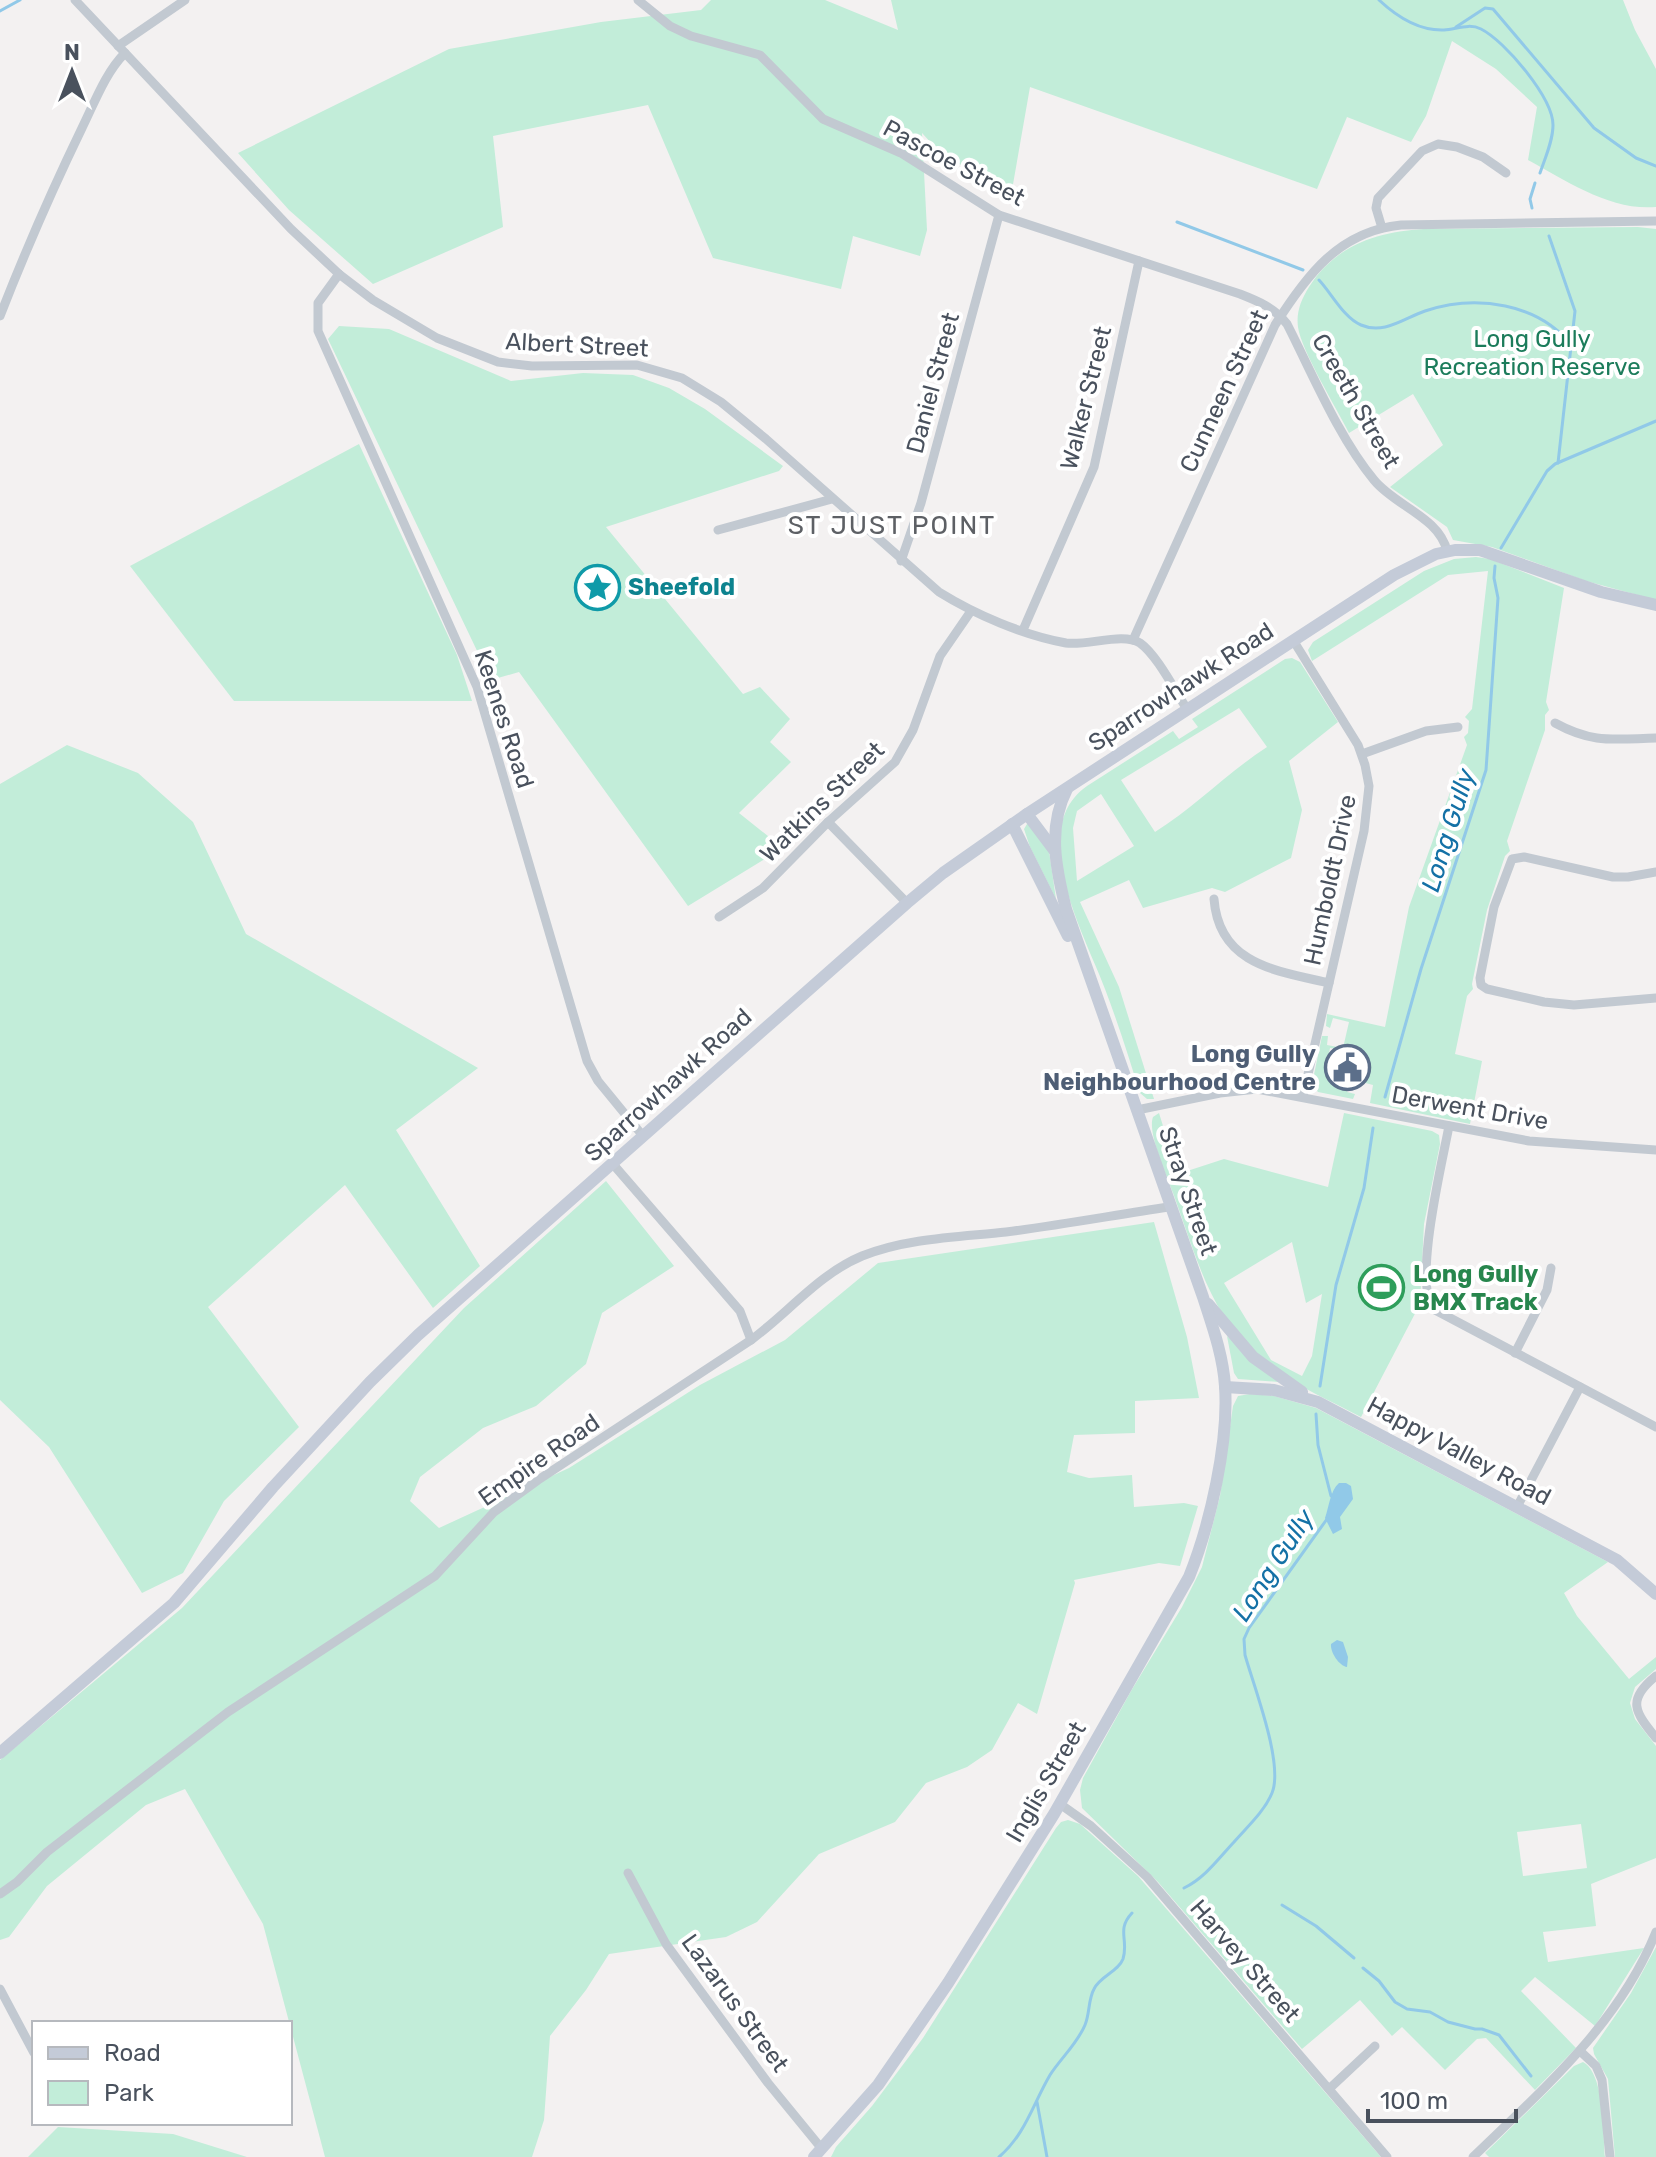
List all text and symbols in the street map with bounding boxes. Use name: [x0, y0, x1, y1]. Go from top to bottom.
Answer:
north arrow: [32, 32, 112, 112]
text: N: [64, 39, 80, 66]
street label: Pascoe Street: [878, 114, 1030, 212]
street label: Cunneen Street: [1174, 305, 1274, 477]
street label: Daniel Street: [901, 310, 965, 456]
street label: Walker Street: [1055, 323, 1117, 473]
park label: Long Gully Recreation Reserve: [1423, 325, 1641, 381]
street label: Albert Street: [505, 327, 649, 363]
street label: Creeth Street: [1306, 329, 1406, 473]
district label: ST JUST POINT: [788, 510, 996, 541]
place icon: Sheefold: [573, 563, 621, 611]
place label: Sheefold: [628, 573, 735, 601]
street label: Sparrowhawk Road: [1083, 617, 1279, 757]
street label: Keenes Road: [469, 646, 539, 792]
street label: Watkins Street: [754, 736, 890, 868]
water label: Long Gully: [1415, 764, 1482, 895]
street label: Humboldt Drive: [1298, 792, 1362, 968]
street label: Sparrowhawk Road: [579, 1003, 757, 1167]
place label: Long Gully Neighbourhood Centre: [1043, 1040, 1316, 1096]
public building icon: Long Gully Neighbourhood Centre: [1323, 1044, 1371, 1092]
street label: Derwent Drive: [1389, 1080, 1551, 1136]
street label: Stray Street: [1153, 1123, 1223, 1259]
place label: Long Gully BMX Track: [1413, 1260, 1538, 1316]
sports icon: Long Gully BMX Track: [1358, 1264, 1406, 1312]
street label: Happy Valley Road: [1362, 1391, 1556, 1511]
street label: Empire Road: [473, 1408, 605, 1512]
water label: Long Gully: [1226, 1503, 1321, 1627]
street label: Inglis Street: [1000, 1717, 1092, 1847]
street label: Harvey Street: [1184, 1894, 1306, 2028]
street label: Lazarus Street: [676, 1929, 794, 2077]
legend: [32, 2021, 292, 2125]
text: Road: [104, 2039, 161, 2067]
scale bar: [1368, 2073, 1516, 2123]
text: Park: [104, 2079, 155, 2107]
text: 100 m: [1380, 2087, 1448, 2115]

